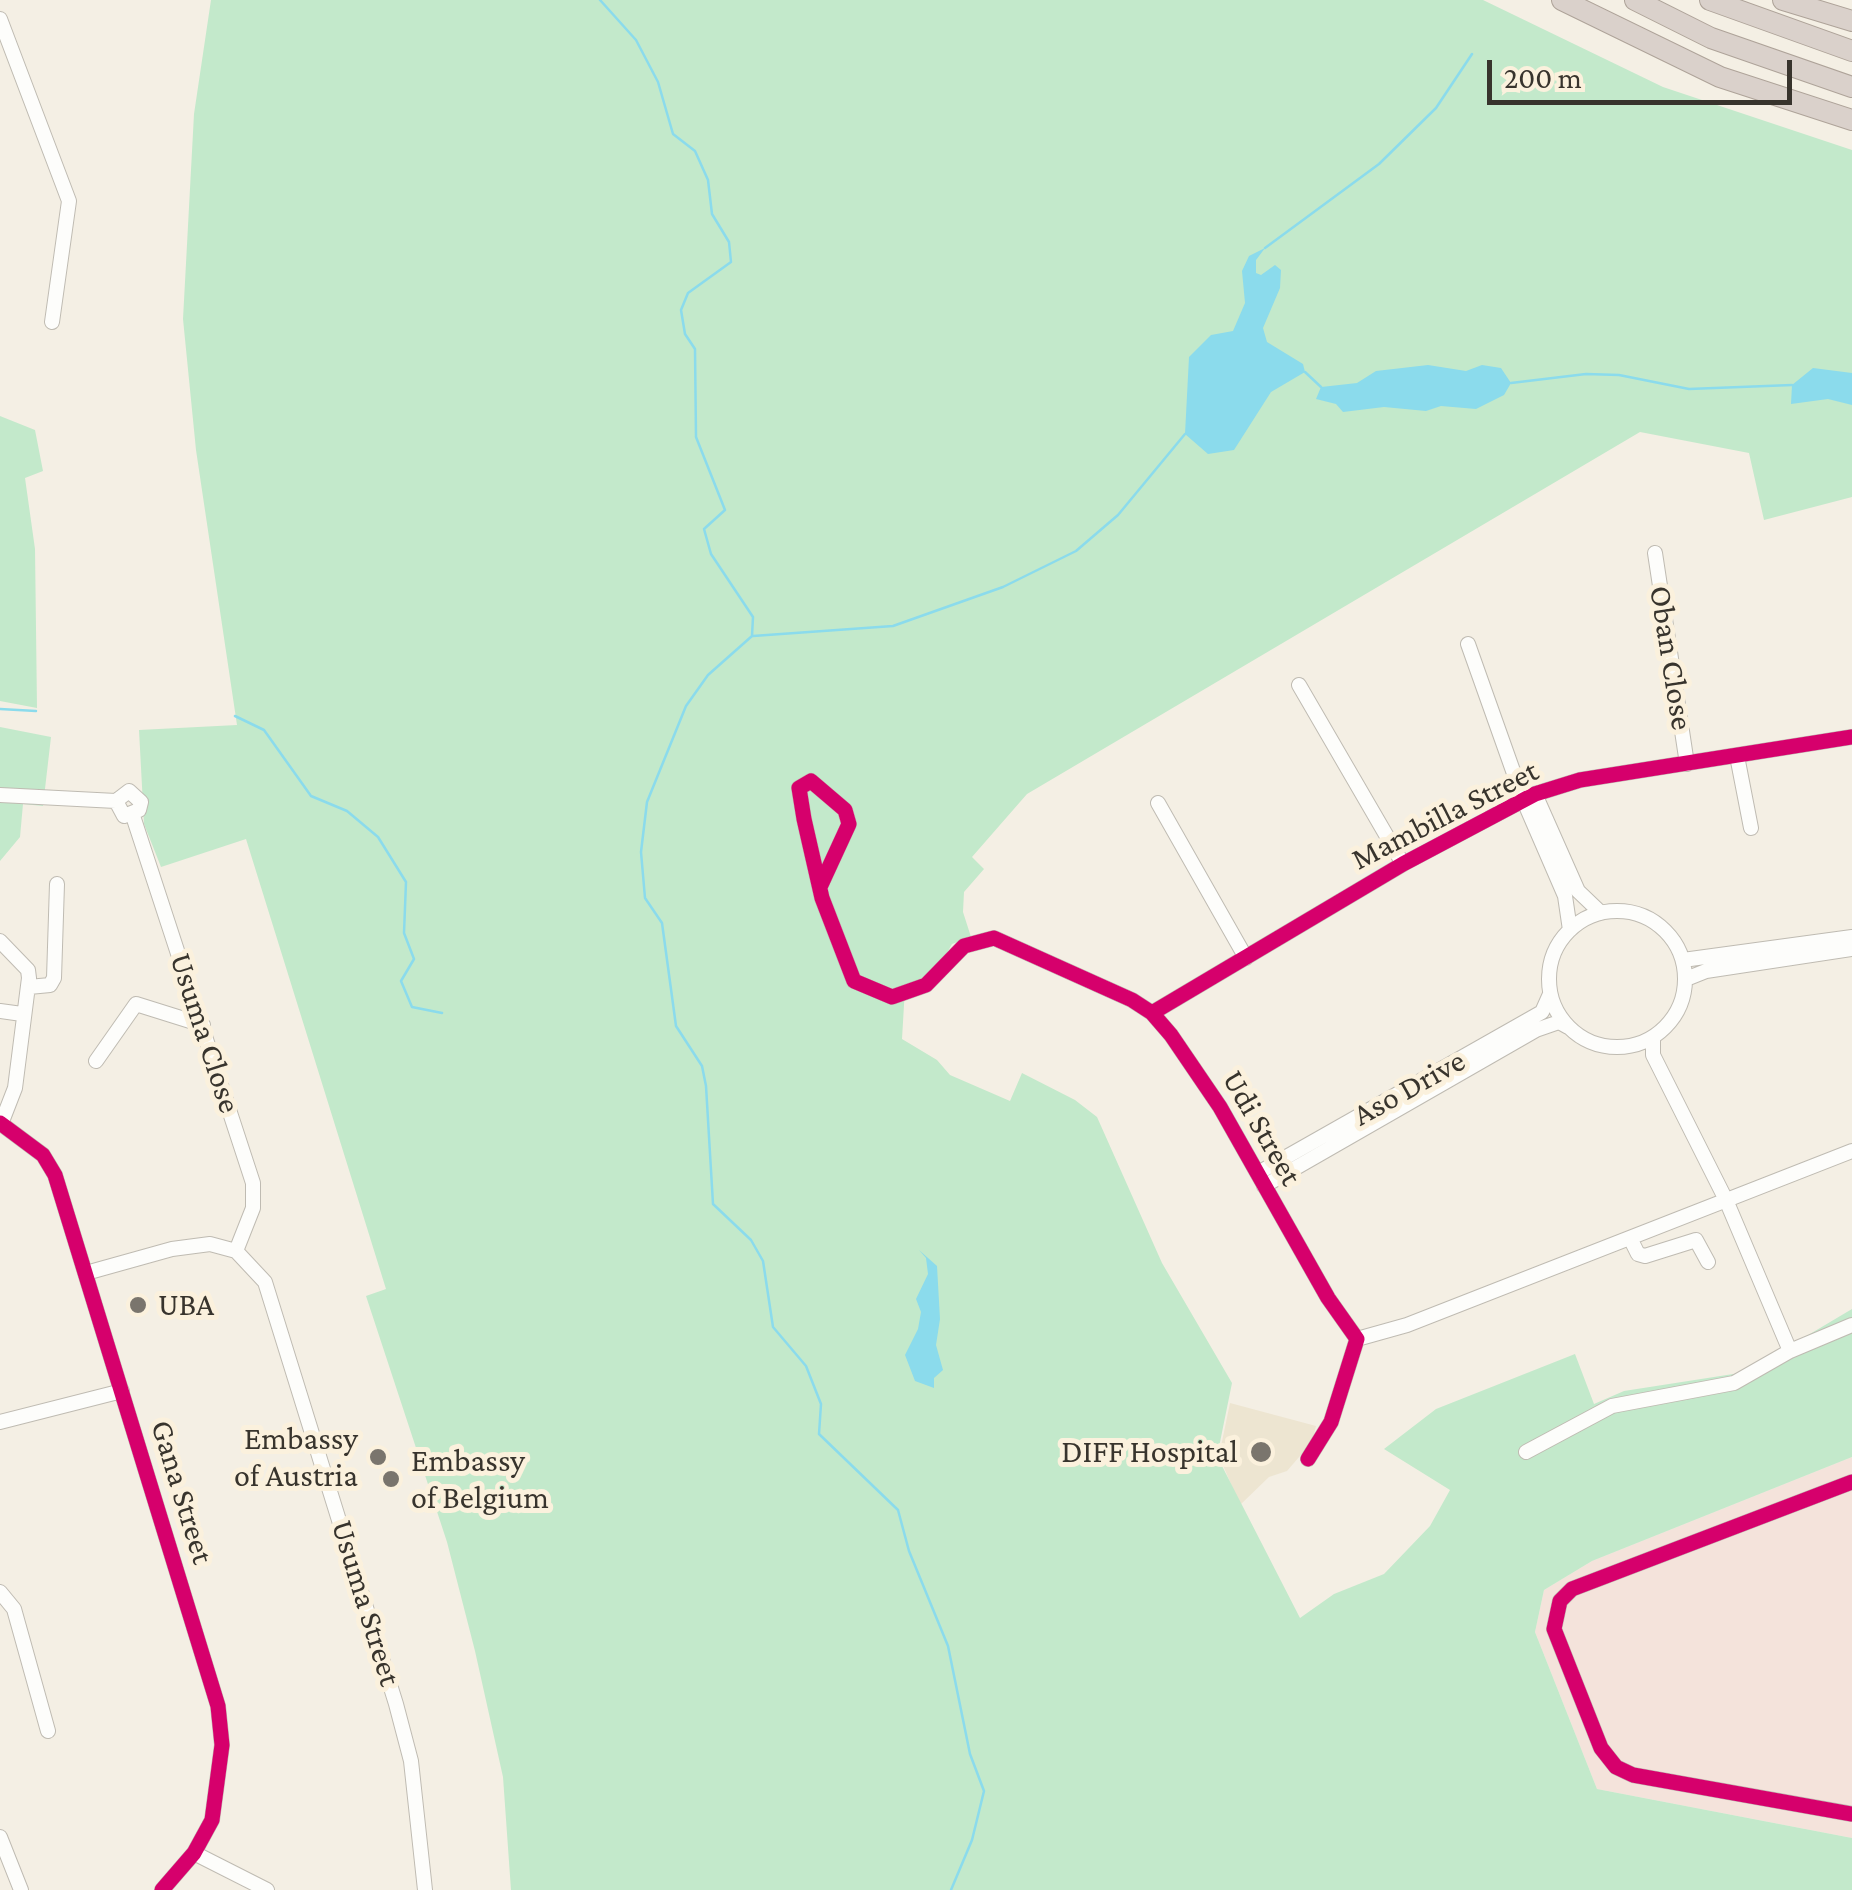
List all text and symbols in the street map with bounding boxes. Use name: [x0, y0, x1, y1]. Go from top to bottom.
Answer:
scale bar: [1492, 40, 1797, 102]
text: 200 m: [1504, 61, 1582, 94]
street label: Oban Close: [1641, 583, 1701, 733]
street label: Mambilla Street: [1345, 751, 1545, 879]
street label: Usuma Close: [161, 948, 249, 1118]
street label: Aso Drive: [1346, 1042, 1472, 1134]
street label: Udi Street: [1214, 1064, 1310, 1192]
place label: UBA: [158, 1286, 214, 1324]
marker: UBA: [127, 1294, 149, 1316]
street label: Gana Street: [142, 1416, 222, 1568]
place label: Embassy of Austria: [234, 1420, 358, 1495]
place label: DIFF Hospital: [1061, 1433, 1238, 1471]
marker: DIFF Hospital: [1248, 1439, 1274, 1465]
place label: Embassy of Belgium: [411, 1442, 549, 1517]
marker: Embassy of Austria: [367, 1446, 389, 1468]
marker: Embassy of Belgium: [380, 1468, 402, 1490]
street label: Usuma Street: [323, 1516, 409, 1690]

